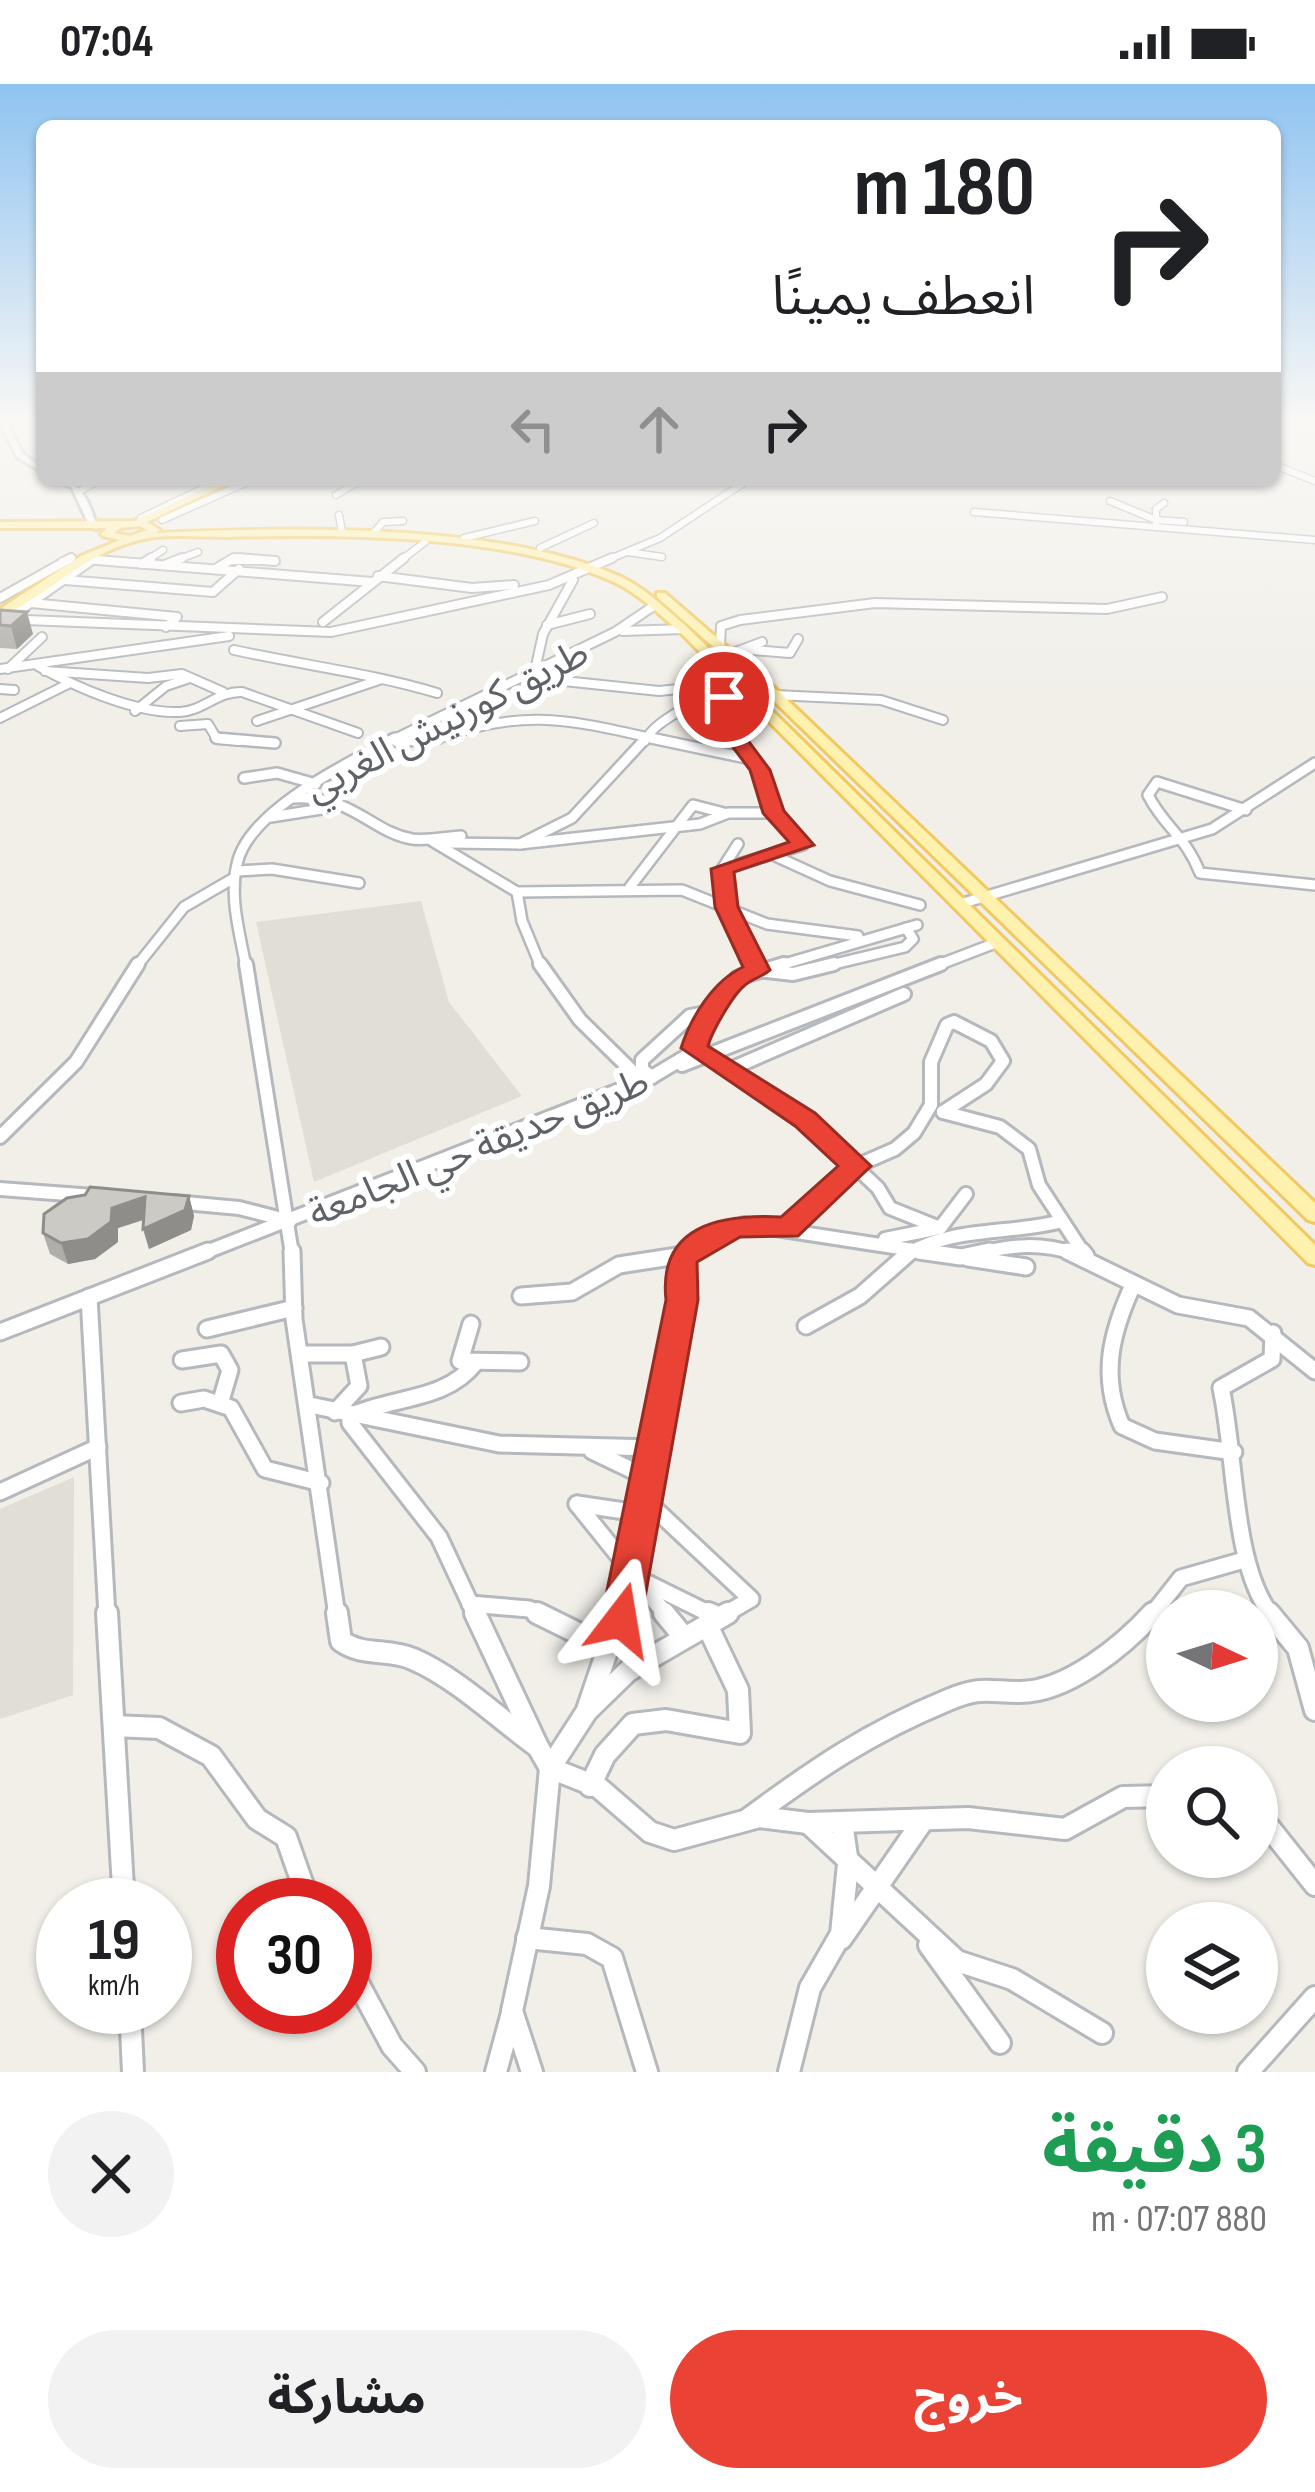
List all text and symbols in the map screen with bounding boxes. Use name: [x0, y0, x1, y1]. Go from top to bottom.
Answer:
text: 07:04: [60, 15, 153, 70]
text: 180 m: [854, 138, 1035, 239]
icon: right: [1077, 168, 1233, 324]
text: انعطف يمينًا: [772, 265, 1035, 330]
icon: left: [500, 396, 566, 462]
icon: ahead: [626, 396, 692, 462]
icon: right: [752, 396, 818, 462]
street label: طريق كورنيش الغربي: [298, 630, 598, 817]
pin: [673, 646, 775, 748]
icon: arrive: [691, 664, 757, 730]
street label: طريق حديقة حي الجامعة: [302, 1059, 658, 1242]
position arrow: [558, 1557, 684, 1683]
north arrow: [1146, 1590, 1278, 1722]
map controls: [1146, 1590, 1278, 2034]
button: search: [1146, 1746, 1278, 1878]
speed limit sign: 30: [216, 1878, 372, 2034]
button: layers: [1146, 1902, 1278, 2034]
text: 19: [88, 1905, 140, 1977]
text: km/h: [88, 1968, 140, 2004]
text: 3 دقيقة: [1042, 2107, 1267, 2194]
button: close: [48, 2111, 174, 2237]
text: 880 m · 07:07: [1091, 2196, 1267, 2243]
button: مشاركة: [48, 2330, 646, 2468]
button: خروج: [670, 2330, 1267, 2468]

